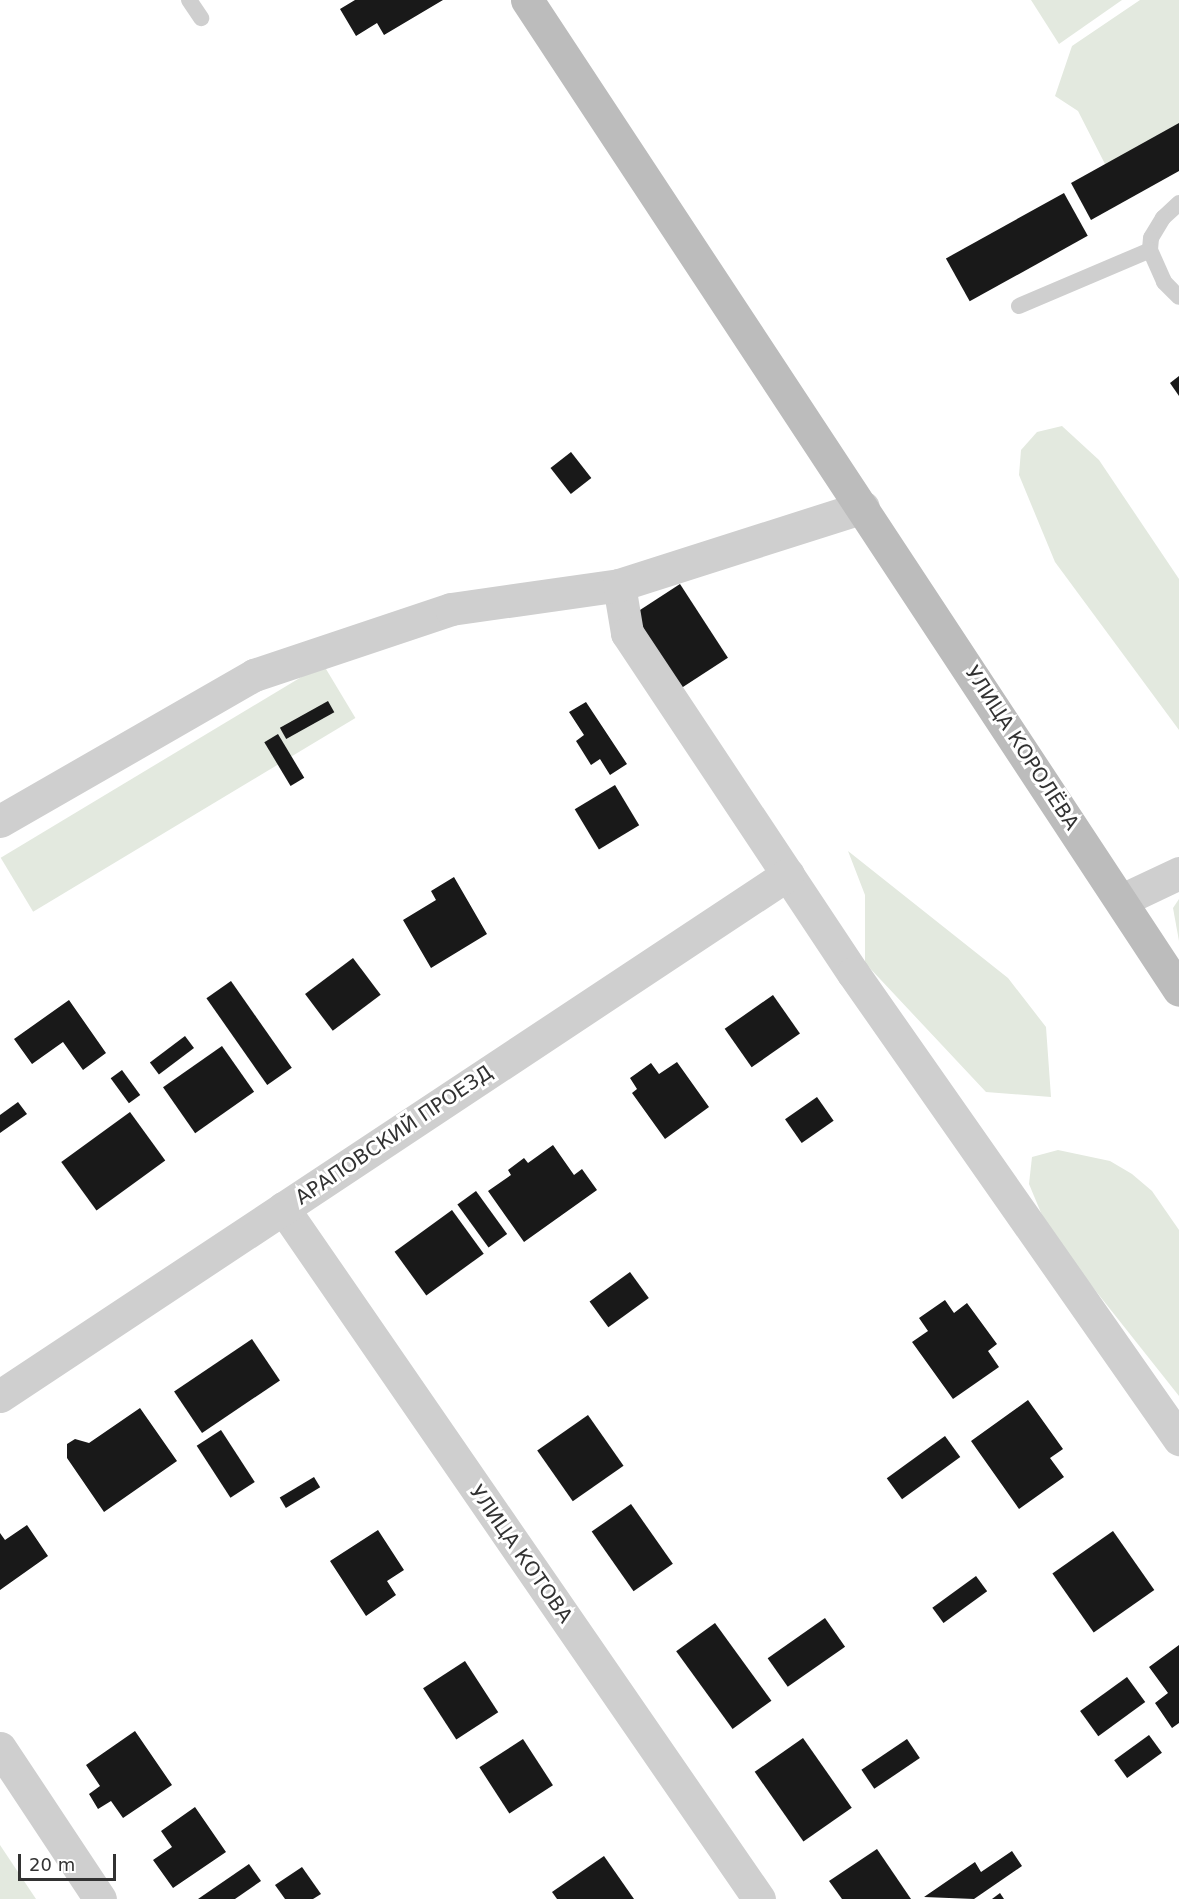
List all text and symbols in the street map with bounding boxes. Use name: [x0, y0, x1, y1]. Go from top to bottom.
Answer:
street label: УЛИЦА КОРОЛЁВА: [960, 662, 1084, 834]
street label: АРАПОВСКИЙ ПРОЕЗД: [291, 1060, 497, 1210]
street label: УЛИЦА КОТОВА: [464, 1480, 578, 1628]
scale bar: [21, 1842, 118, 1880]
text: 20 m: [29, 1854, 75, 1875]

